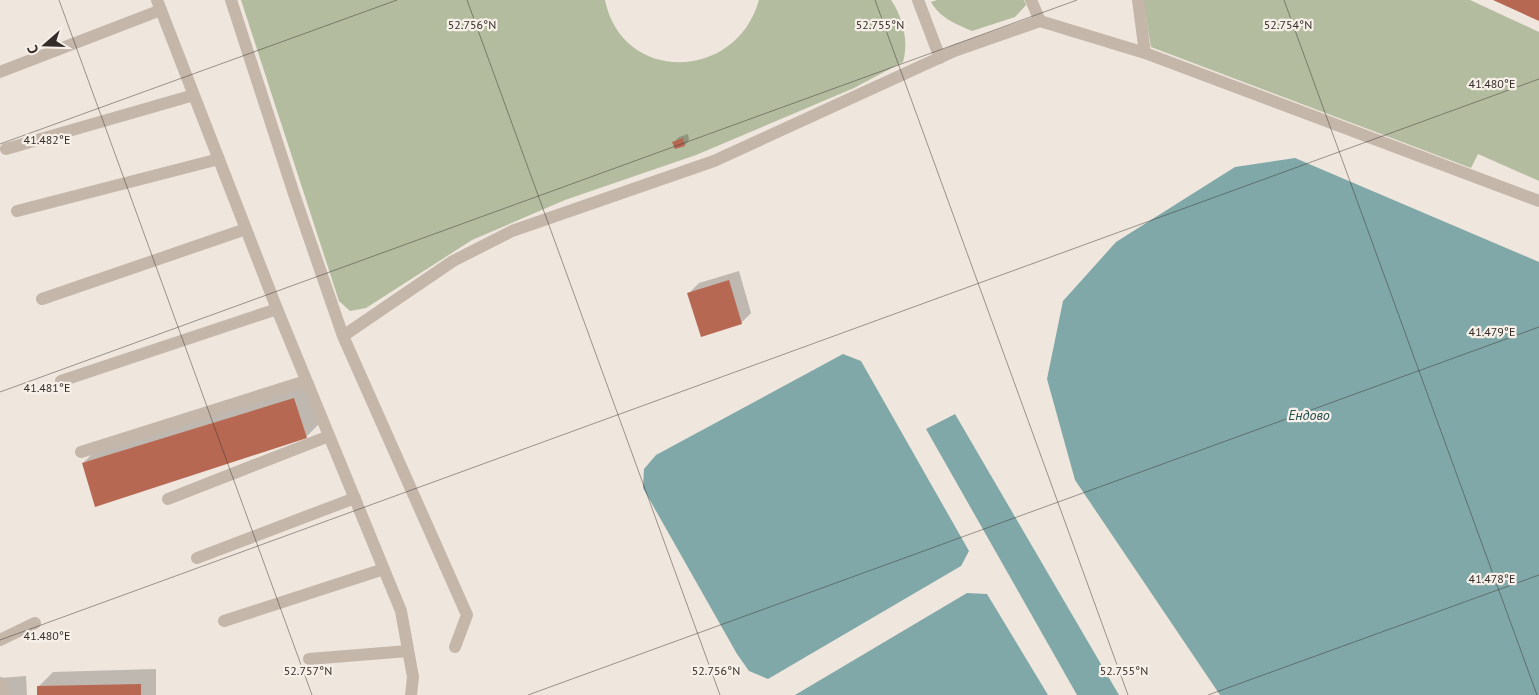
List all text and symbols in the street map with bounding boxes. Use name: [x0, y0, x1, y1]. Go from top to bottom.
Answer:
text: 52.756°N: [448, 17, 496, 32]
text: 52.755°N: [856, 17, 904, 32]
text: 52.754°N: [1264, 17, 1312, 32]
north arrow: [20, 20, 70, 70]
text: С: [23, 43, 43, 56]
text: 41.480°E: [1469, 76, 1515, 91]
text: 41.482°E: [24, 132, 70, 147]
text: 41.479°E: [1469, 324, 1515, 339]
text: 41.481°E: [24, 380, 70, 395]
water label: Ендово: [1288, 406, 1330, 424]
text: 41.478°E: [1469, 571, 1515, 586]
text: 41.480°E: [24, 628, 70, 643]
text: 52.757°N: [284, 663, 332, 678]
text: 52.756°N: [692, 663, 740, 678]
text: 52.755°N: [1100, 663, 1148, 678]

